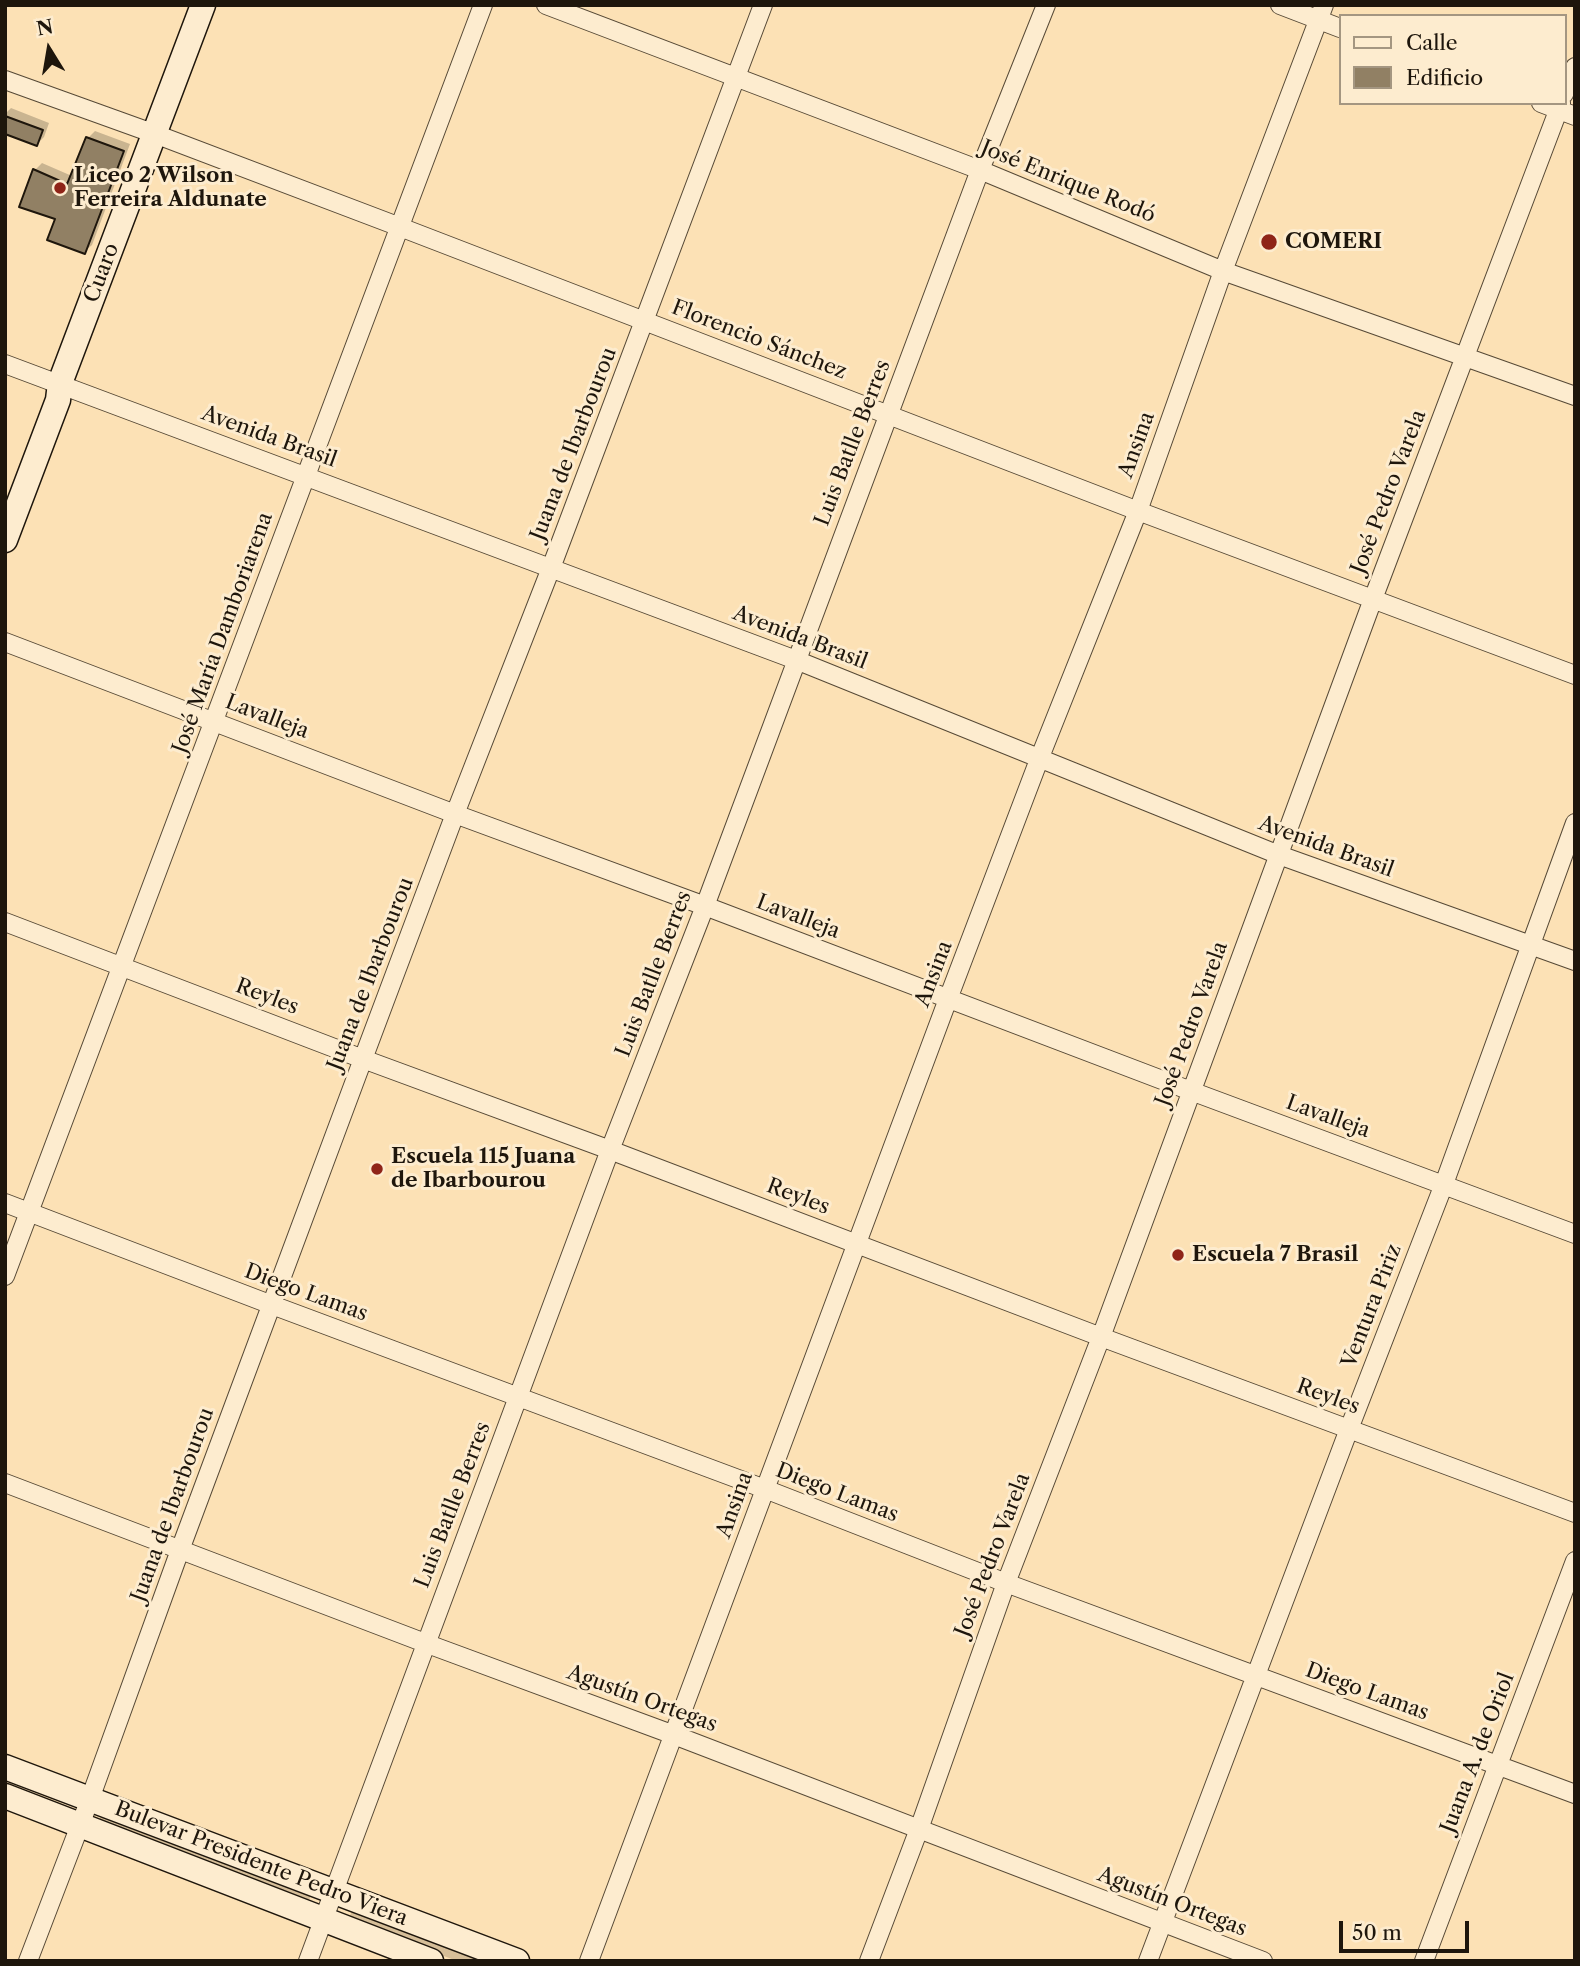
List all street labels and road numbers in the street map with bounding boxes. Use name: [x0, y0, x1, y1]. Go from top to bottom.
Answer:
street label: José Enrique Rodó: [977, 135, 1159, 229]
street label: Cuaro: [79, 240, 125, 306]
street label: Florencio Sánchez: [668, 295, 850, 385]
street label: Juana de Ibarbourou: [526, 344, 622, 544]
street label: Luis Batlle Berres: [810, 357, 896, 529]
street label: Avenida Brasil: [198, 401, 340, 473]
street label: José Pedro Varela: [1346, 407, 1432, 577]
street label: Ansina: [1113, 409, 1161, 481]
street label: José María Damboriarena: [168, 509, 278, 757]
street label: Avenida Brasil: [729, 601, 871, 675]
street label: Lavalleja: [222, 690, 312, 744]
street label: Avenida Brasil: [1255, 811, 1397, 883]
street label: Juana de Ibarbourou: [323, 874, 419, 1074]
street label: Luis Batlle Berres: [611, 888, 697, 1060]
street label: Lavalleja: [753, 890, 843, 944]
street label: Ansina: [910, 938, 958, 1010]
street label: José Pedro Varela: [1151, 938, 1233, 1110]
street label: Reyles: [232, 974, 302, 1020]
street label: Lavalleja: [1283, 1090, 1373, 1144]
street label: Reyles: [763, 1174, 833, 1220]
street label: Ventura Piriz: [1337, 1241, 1407, 1371]
street label: Diego Lamas: [241, 1259, 371, 1327]
street label: Reyles: [1293, 1374, 1363, 1420]
street label: Juana de Ibarbourou: [126, 1405, 220, 1605]
street label: Luis Batlle Berres: [410, 1419, 496, 1591]
street label: Diego Lamas: [772, 1458, 902, 1528]
street label: Ansina: [711, 1469, 759, 1541]
street label: José Pedro Varela: [950, 1470, 1036, 1640]
street label: Diego Lamas: [1302, 1658, 1432, 1726]
street label: Agustín Ortegas: [564, 1660, 720, 1738]
street label: Juana A. de Oriol: [1436, 1669, 1520, 1837]
street label: Bulevar Presidente Pedro Viera: [111, 1796, 411, 1932]
street label: Agustín Ortegas: [1094, 1862, 1250, 1942]

